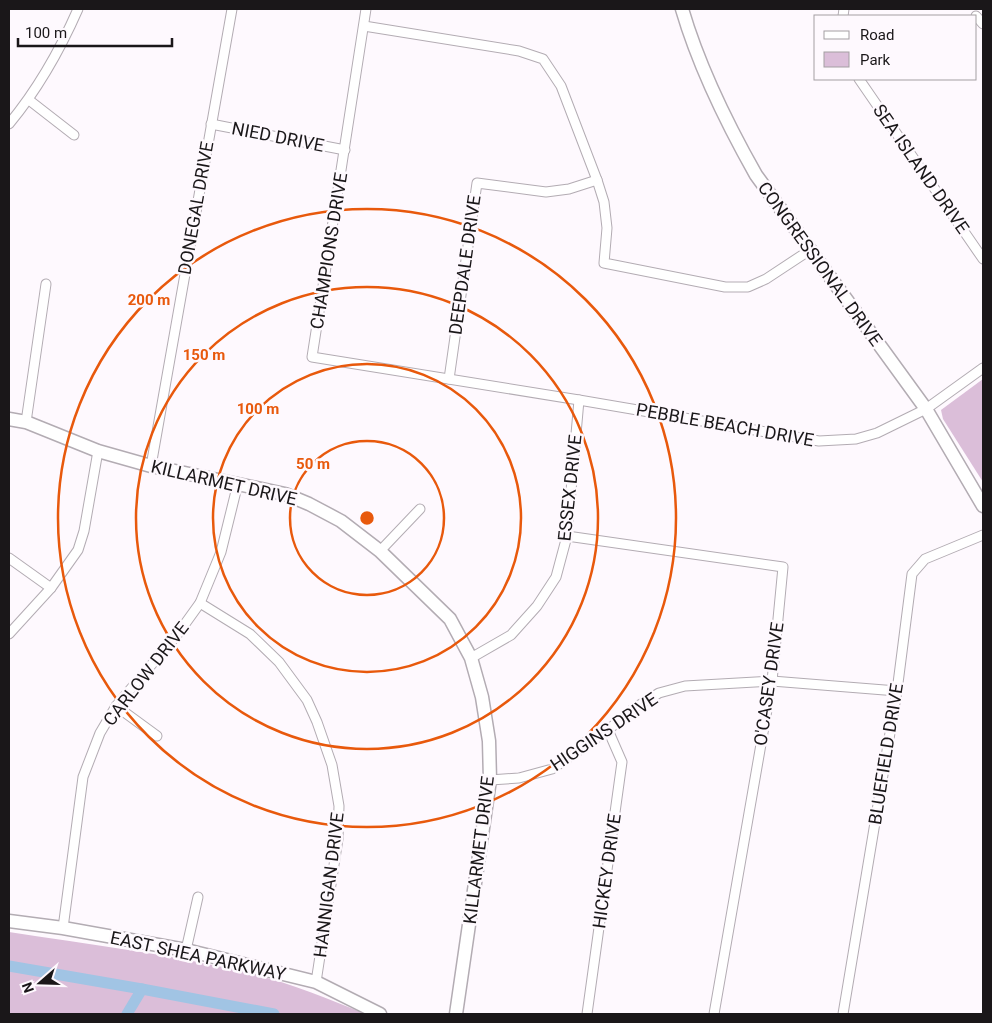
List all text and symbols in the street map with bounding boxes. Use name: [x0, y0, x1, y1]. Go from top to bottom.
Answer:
scale bar: [18, 15, 171, 47]
legend: [814, 15, 977, 80]
text: 100 m: [25, 24, 67, 42]
text: Road: [860, 26, 894, 44]
text: Park: [860, 51, 891, 69]
street label: SEA ISLAND DRIVE: [869, 100, 974, 237]
street label: NIED DRIVE: [230, 117, 326, 156]
street label: DONEGAL DRIVE: [173, 140, 218, 276]
street label: CHAMPIONS DRIVE: [306, 171, 351, 331]
street label: CONGRESSIONAL DRIVE: [754, 178, 887, 350]
street label: DEEPDALE DRIVE: [444, 194, 485, 336]
text: 200 m: [128, 291, 170, 309]
text: 150 m: [183, 346, 225, 364]
street label: PEBBLE BEACH DRIVE: [635, 399, 816, 450]
text: 100 m: [237, 400, 279, 418]
street label: ESSEX DRIVE: [553, 434, 586, 542]
text: 50 m: [296, 455, 330, 473]
street label: KILLARMET DRIVE: [149, 456, 299, 510]
centre of rings: [358, 509, 376, 527]
street label: CARLOW DRIVE: [99, 618, 193, 730]
street label: O'CASEY DRIVE: [749, 621, 788, 747]
street label: BLUEFIELD DRIVE: [864, 682, 907, 826]
street label: HIGGINS DRIVE: [546, 688, 661, 775]
street label: KILLARMET DRIVE: [459, 775, 498, 925]
street label: HANNIGAN DRIVE: [309, 811, 348, 959]
street label: HICKEY DRIVE: [588, 812, 625, 930]
street label: EAST SHEA PARKWAY: [108, 927, 288, 984]
north arrow: [15, 958, 65, 1008]
text: N: [19, 980, 37, 995]

